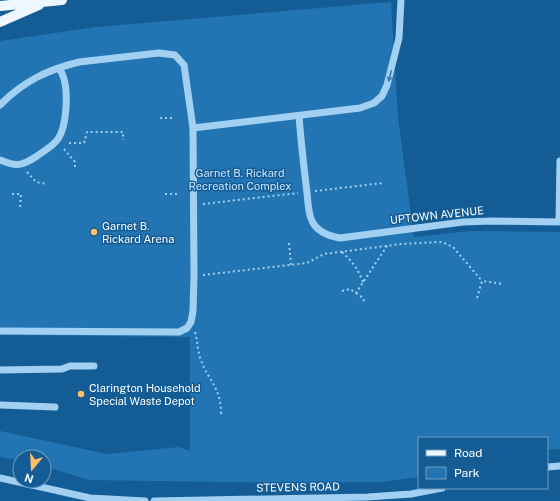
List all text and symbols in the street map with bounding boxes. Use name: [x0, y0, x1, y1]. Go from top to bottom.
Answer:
one-way arrow: [387, 70, 393, 82]
park label: Garnet B. Rickard Recreation Complex: [189, 167, 291, 192]
street label: UPTOWN AVENUE: [390, 204, 485, 226]
place label: Garnet B. Rickard Arena: [102, 220, 174, 245]
marker: Garnet B. Rickard Arena: [89, 227, 99, 237]
place label: Clarington Household Special Waste Depot: [89, 382, 201, 407]
marker: Clarington Household Special Waste Depot: [76, 389, 86, 399]
legend: [418, 437, 548, 489]
text: Road: [454, 446, 482, 460]
north arrow: [12, 449, 52, 489]
text: Park: [454, 466, 480, 480]
text: N: [23, 471, 35, 486]
street label: STEVENS ROAD: [256, 480, 340, 494]

